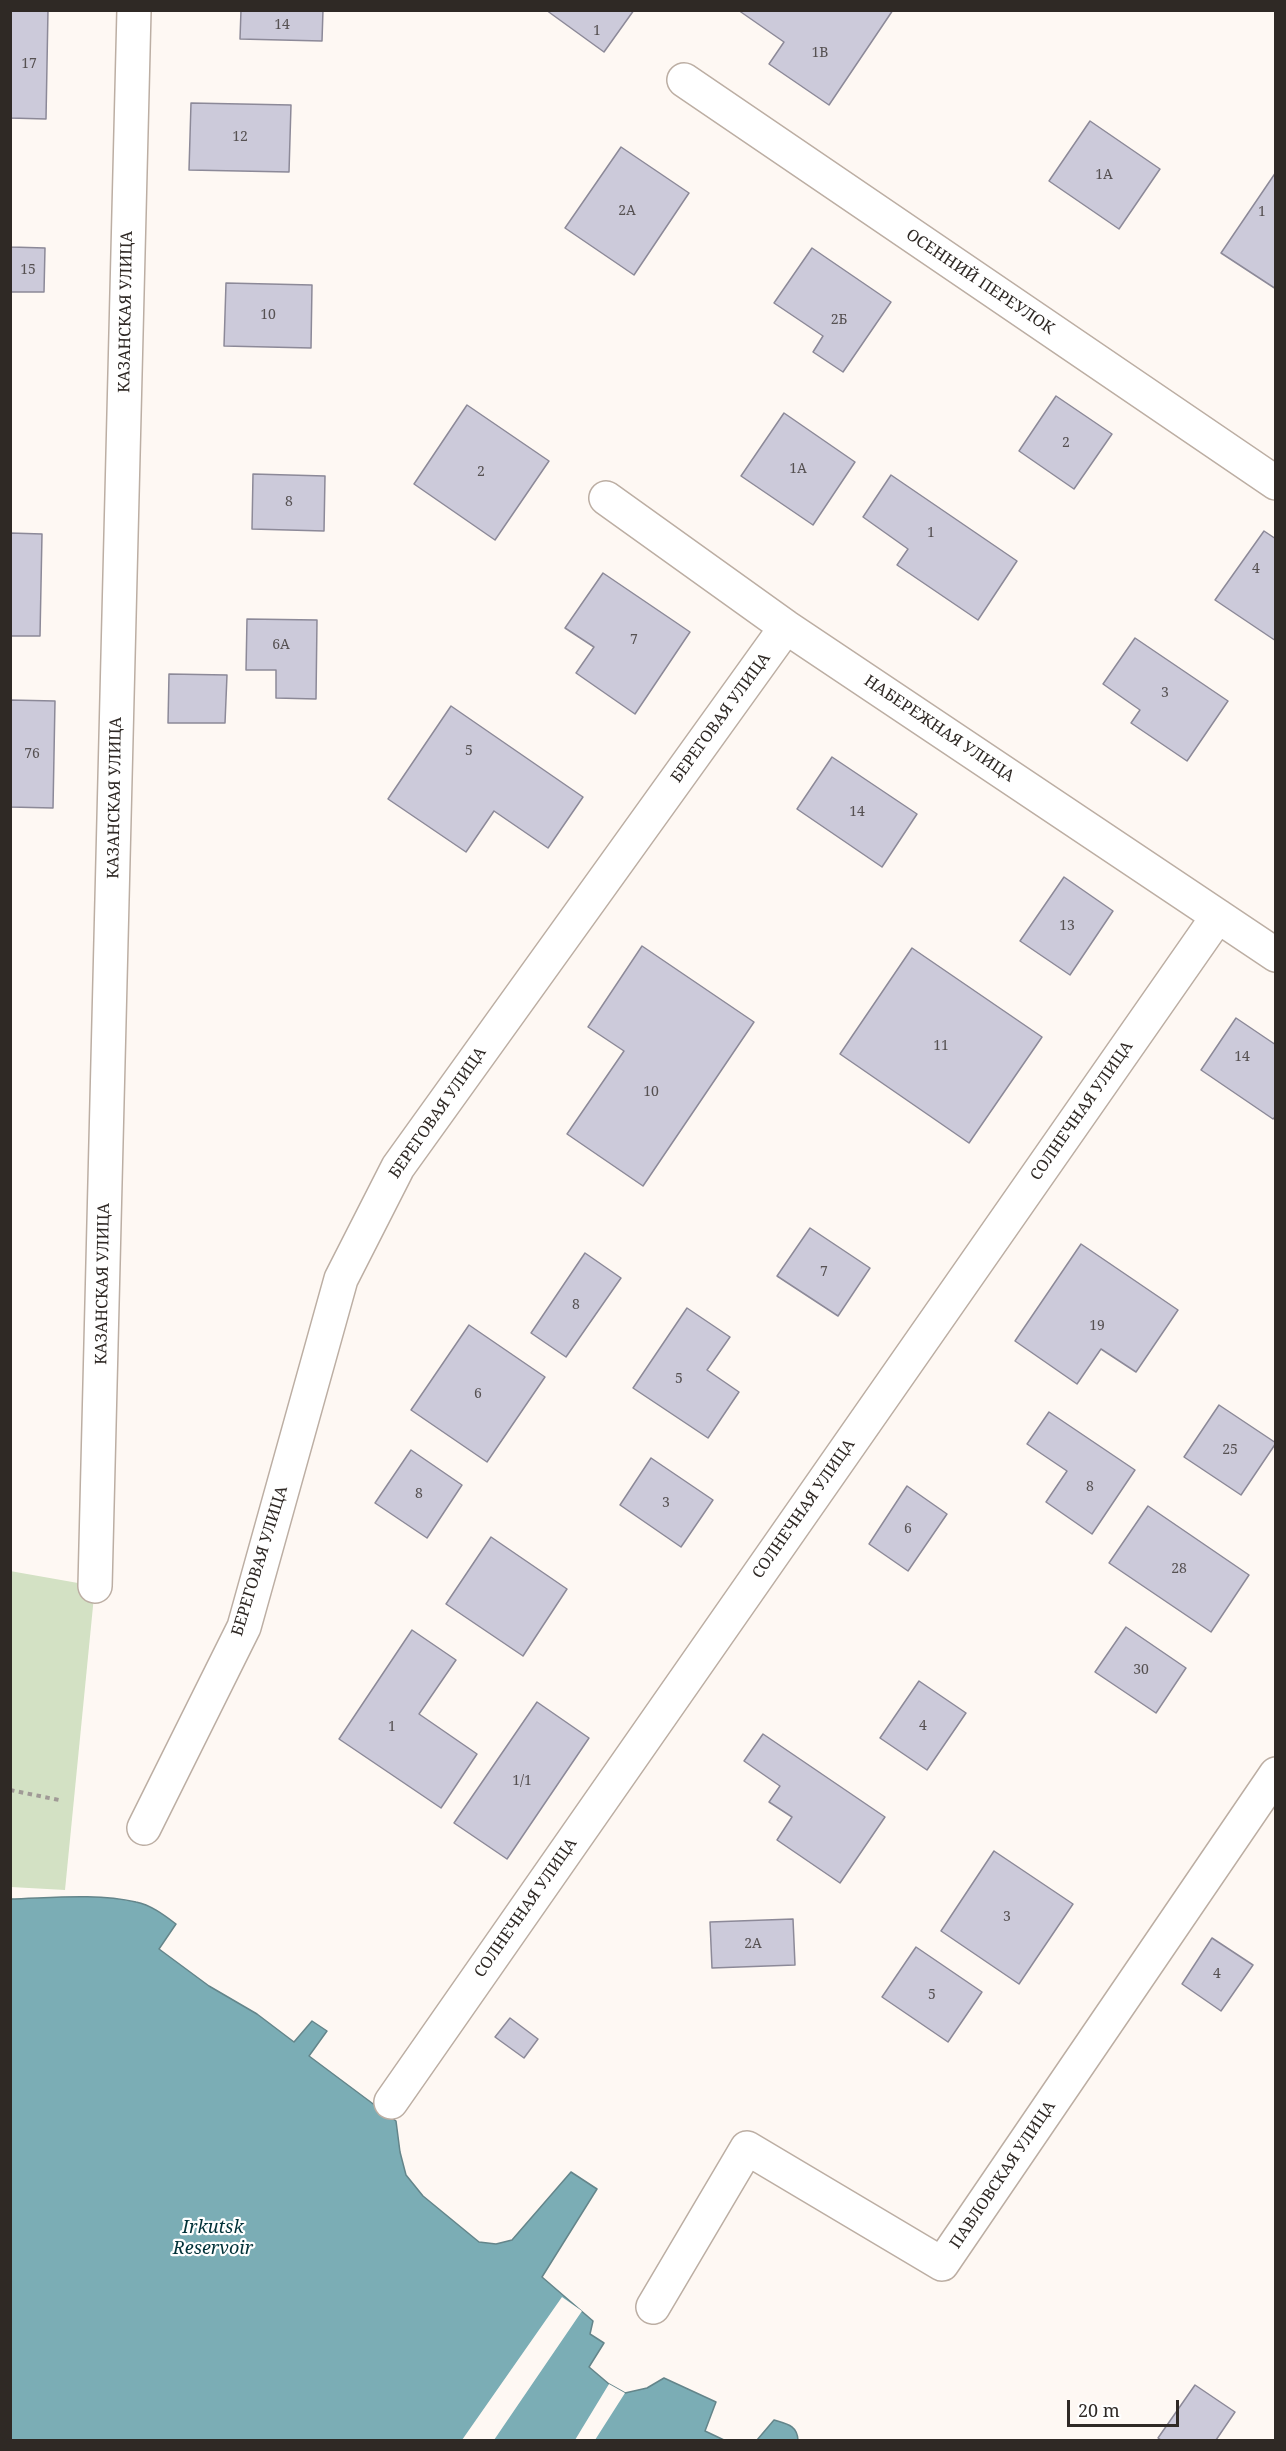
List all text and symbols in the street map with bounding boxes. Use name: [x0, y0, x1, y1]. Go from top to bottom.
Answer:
house number: 14: [274, 17, 290, 33]
house number: 1: [593, 23, 601, 39]
house number: 1В: [812, 45, 828, 61]
house number: 17: [21, 56, 37, 72]
house number: 12: [232, 129, 248, 145]
house number: 1А: [1095, 167, 1113, 183]
house number: 2А: [618, 203, 636, 219]
house number: 1: [1258, 204, 1266, 220]
street label: ОСЕННИЙ ПЕРЕУЛОК: [902, 225, 1058, 339]
street label: КАЗАНСКАЯ УЛИЦА: [115, 231, 137, 393]
house number: 15: [20, 262, 36, 278]
house number: 10: [260, 307, 276, 323]
house number: 2Б: [831, 312, 847, 328]
house number: 2: [1062, 435, 1070, 451]
house number: 1А: [789, 461, 807, 477]
house number: 2: [477, 464, 485, 480]
house number: 8: [285, 494, 293, 510]
house number: 1: [927, 525, 935, 541]
house number: 4: [1252, 561, 1260, 577]
house number: 7: [630, 632, 638, 648]
house number: 6А: [272, 637, 290, 653]
street label: БЕРЕГОВАЯ УЛИЦА: [667, 649, 775, 787]
street label: НАБЕРЕЖНАЯ УЛИЦА: [860, 671, 1018, 787]
house number: 3: [1161, 685, 1169, 701]
street label: КАЗАНСКАЯ УЛИЦА: [104, 717, 126, 879]
house number: 5: [465, 743, 473, 759]
house number: 76: [24, 746, 40, 762]
house number: 14: [849, 804, 865, 820]
house number: 13: [1059, 918, 1075, 934]
house number: 11: [933, 1038, 949, 1054]
street label: СОЛНЕЧНАЯ УЛИЦА: [1027, 1038, 1137, 1184]
street label: БЕРЕГОВАЯ УЛИЦА: [385, 1044, 491, 1182]
house number: 14: [1234, 1049, 1250, 1065]
house number: 10: [643, 1084, 659, 1100]
street label: КАЗАНСКАЯ УЛИЦА: [92, 1203, 114, 1365]
house number: 7: [820, 1264, 828, 1280]
house number: 8: [572, 1297, 580, 1313]
house number: 19: [1089, 1318, 1105, 1334]
house number: 5: [675, 1371, 683, 1387]
house number: 6: [474, 1386, 482, 1402]
street label: СОЛНЕЧНАЯ УЛИЦА: [749, 1436, 859, 1582]
house number: 25: [1222, 1442, 1238, 1458]
house number: 8: [1086, 1479, 1094, 1495]
street label: БЕРЕГОВАЯ УЛИЦА: [228, 1484, 292, 1638]
house number: 8: [415, 1486, 423, 1502]
house number: 3: [662, 1495, 670, 1511]
house number: 6: [904, 1521, 912, 1537]
house number: 28: [1171, 1561, 1187, 1577]
house number: 30: [1133, 1662, 1149, 1678]
house number: 4: [919, 1718, 927, 1734]
house number: 1: [388, 1719, 396, 1735]
house number: 1/1: [512, 1773, 532, 1789]
street label: СОЛНЕЧНАЯ УЛИЦА: [471, 1835, 581, 1981]
house number: 3: [1003, 1909, 1011, 1925]
house number: 2А: [744, 1936, 762, 1952]
house number: 4: [1213, 1966, 1221, 1982]
house number: 5: [928, 1987, 936, 2003]
street label: ПАВЛОВСКАЯ УЛИЦА: [946, 2097, 1060, 2253]
water label: Irkutsk Reservoir: [173, 2217, 253, 2260]
scale bar: [1070, 2388, 1182, 2426]
text: 20 m: [1078, 2398, 1120, 2422]

